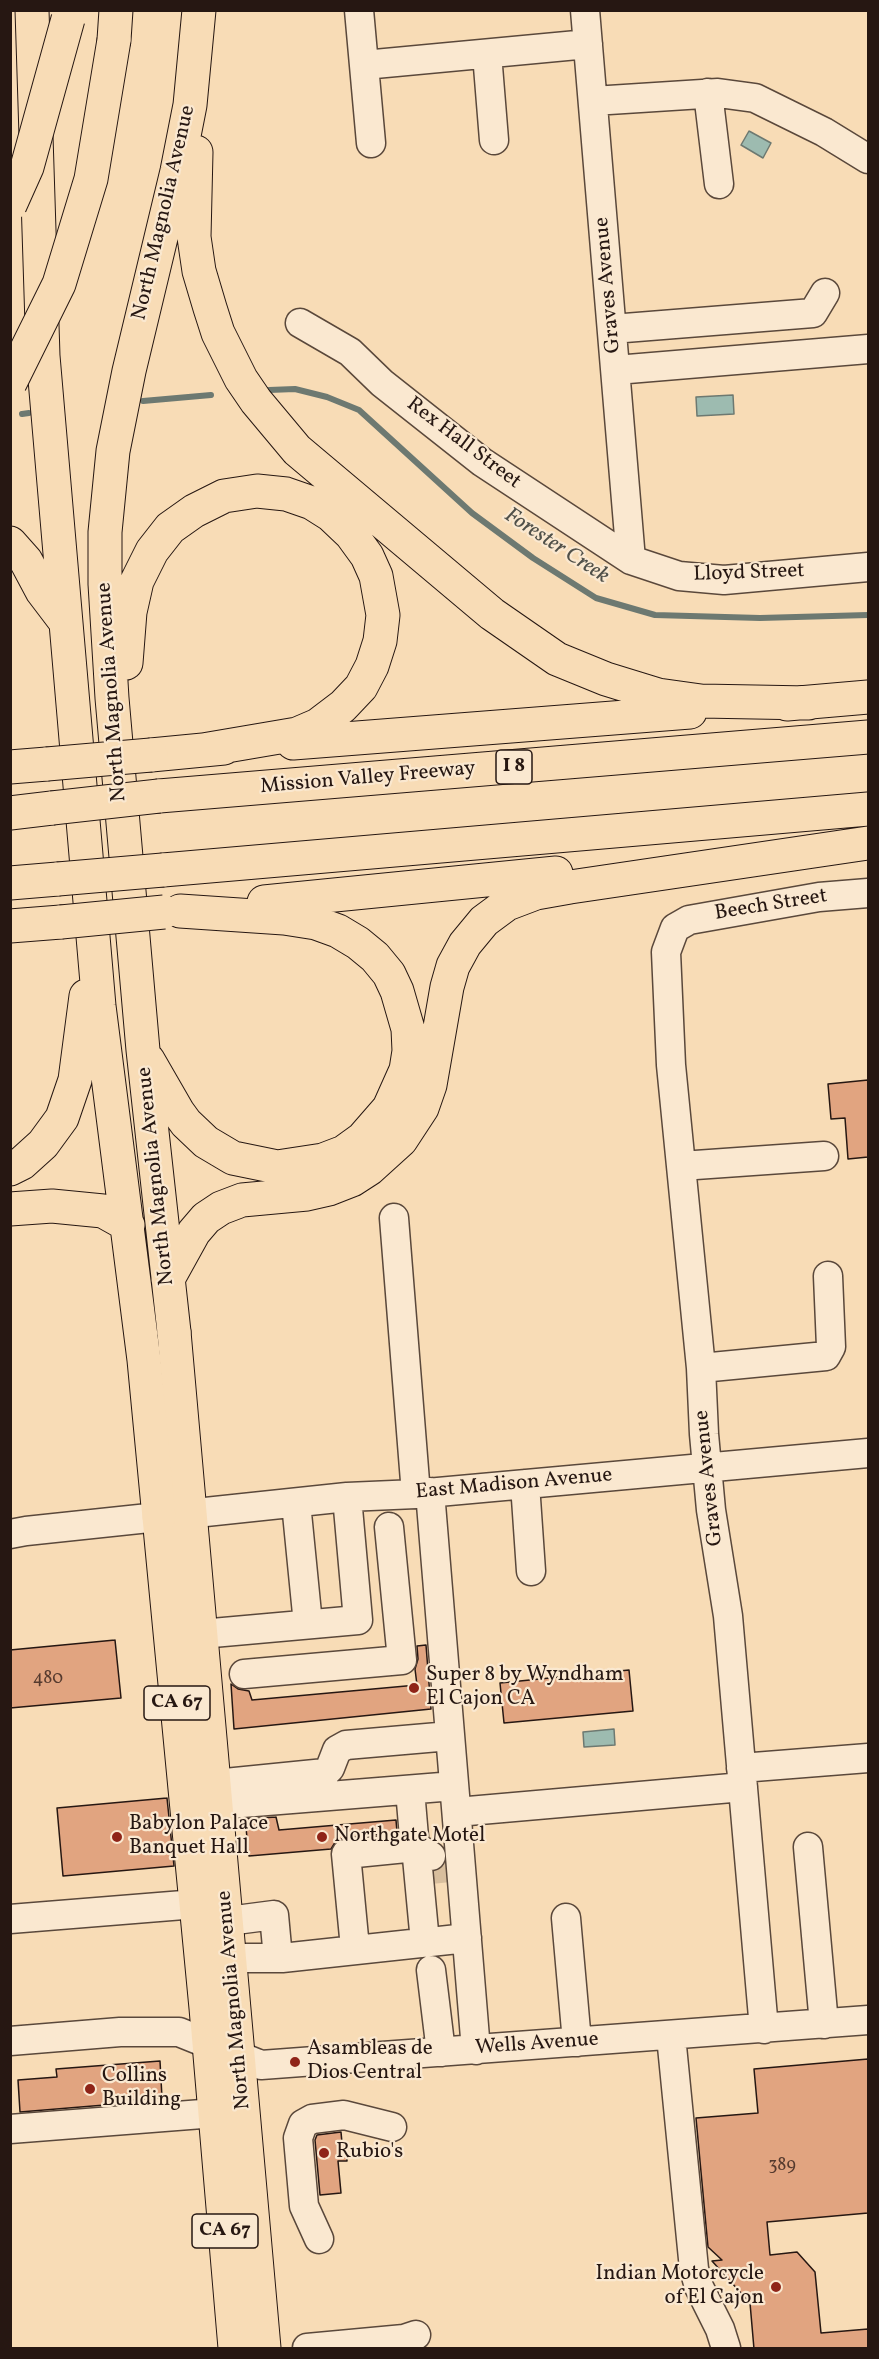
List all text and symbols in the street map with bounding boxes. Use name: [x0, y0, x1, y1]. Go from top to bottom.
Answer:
street label: North Magnolia Avenue: [128, 103, 202, 323]
street label: Graves Avenue: [590, 216, 628, 354]
street label: Rex Hall Street: [401, 393, 525, 495]
water label: Forester Creek: [498, 503, 614, 591]
street label: Lloyd Street: [693, 559, 805, 589]
street label: North Magnolia Avenue: [93, 581, 133, 803]
road number: I 8: [496, 750, 532, 784]
street label: Mission Valley Freeway: [259, 757, 477, 801]
street label: Beech Street: [713, 885, 829, 927]
street label: North Magnolia Avenue: [133, 1065, 181, 1287]
street label: Graves Avenue: [690, 1409, 730, 1547]
street label: East Madison Avenue: [415, 1464, 613, 1506]
place label: Super 8 by Wyndham El Cajon CA: [426, 1663, 624, 1713]
house number: 480: [33, 1669, 63, 1691]
marker: Super 8 by Wyndham El Cajon CA: [407, 1681, 421, 1695]
road number: CA 67: [144, 1686, 210, 1720]
place label: Babylon Palace Banquet Hall: [129, 1812, 268, 1862]
place label: Northgate Motel: [334, 1824, 485, 1850]
marker: Babylon Palace Banquet Hall: [110, 1830, 124, 1844]
marker: Northgate Motel: [315, 1830, 329, 1844]
street label: North Magnolia Avenue: [213, 1889, 257, 2111]
street label: Wells Avenue: [474, 2028, 600, 2062]
place label: Asambleas de Dios Central: [307, 2037, 433, 2087]
marker: Asambleas de Dios Central: [288, 2055, 302, 2069]
place label: Collins Building: [102, 2064, 181, 2114]
marker: Collins Building: [83, 2082, 97, 2096]
place label: Rubio's: [336, 2140, 403, 2166]
marker: Rubio's: [317, 2146, 331, 2160]
house number: 389: [768, 2156, 796, 2178]
road number: CA 67: [192, 2214, 258, 2248]
place label: Indian Motorcycle of El Cajon: [596, 2262, 764, 2312]
marker: Indian Motorcycle of El Cajon: [769, 2280, 783, 2294]

